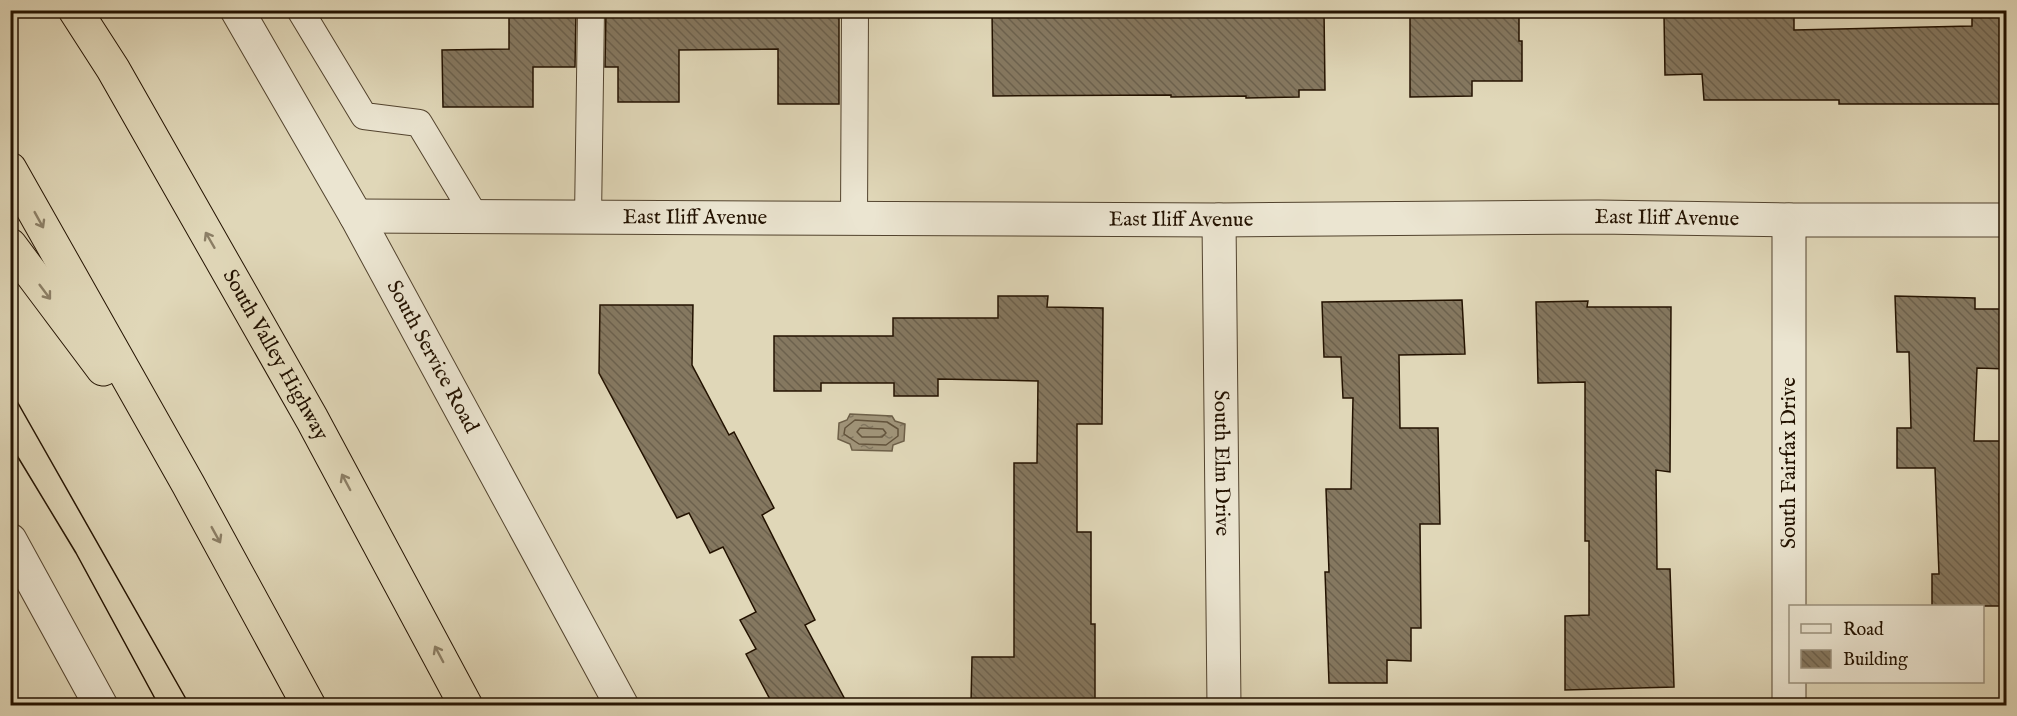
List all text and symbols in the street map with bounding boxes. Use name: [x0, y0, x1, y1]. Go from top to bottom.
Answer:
street label: East Iliff Avenue: [1594, 203, 1740, 233]
street label: East Iliff Avenue: [623, 204, 768, 231]
street label: East Iliff Avenue: [1109, 206, 1254, 234]
one-way arrow: [33, 211, 45, 228]
one-way arrow: [204, 232, 216, 249]
street label: South Valley Highway: [216, 265, 335, 446]
street label: South Service Road: [380, 276, 485, 438]
one-way arrow: [39, 283, 52, 299]
street label: South Fairfax Drive: [1776, 377, 1803, 549]
street label: South Elm Drive: [1207, 390, 1236, 536]
one-way arrow: [340, 474, 351, 492]
one-way arrow: [210, 526, 222, 543]
legend: [1789, 605, 1984, 683]
text: Road: [1843, 619, 1884, 642]
one-way arrow: [433, 646, 445, 663]
text: Building: [1843, 649, 1908, 672]

